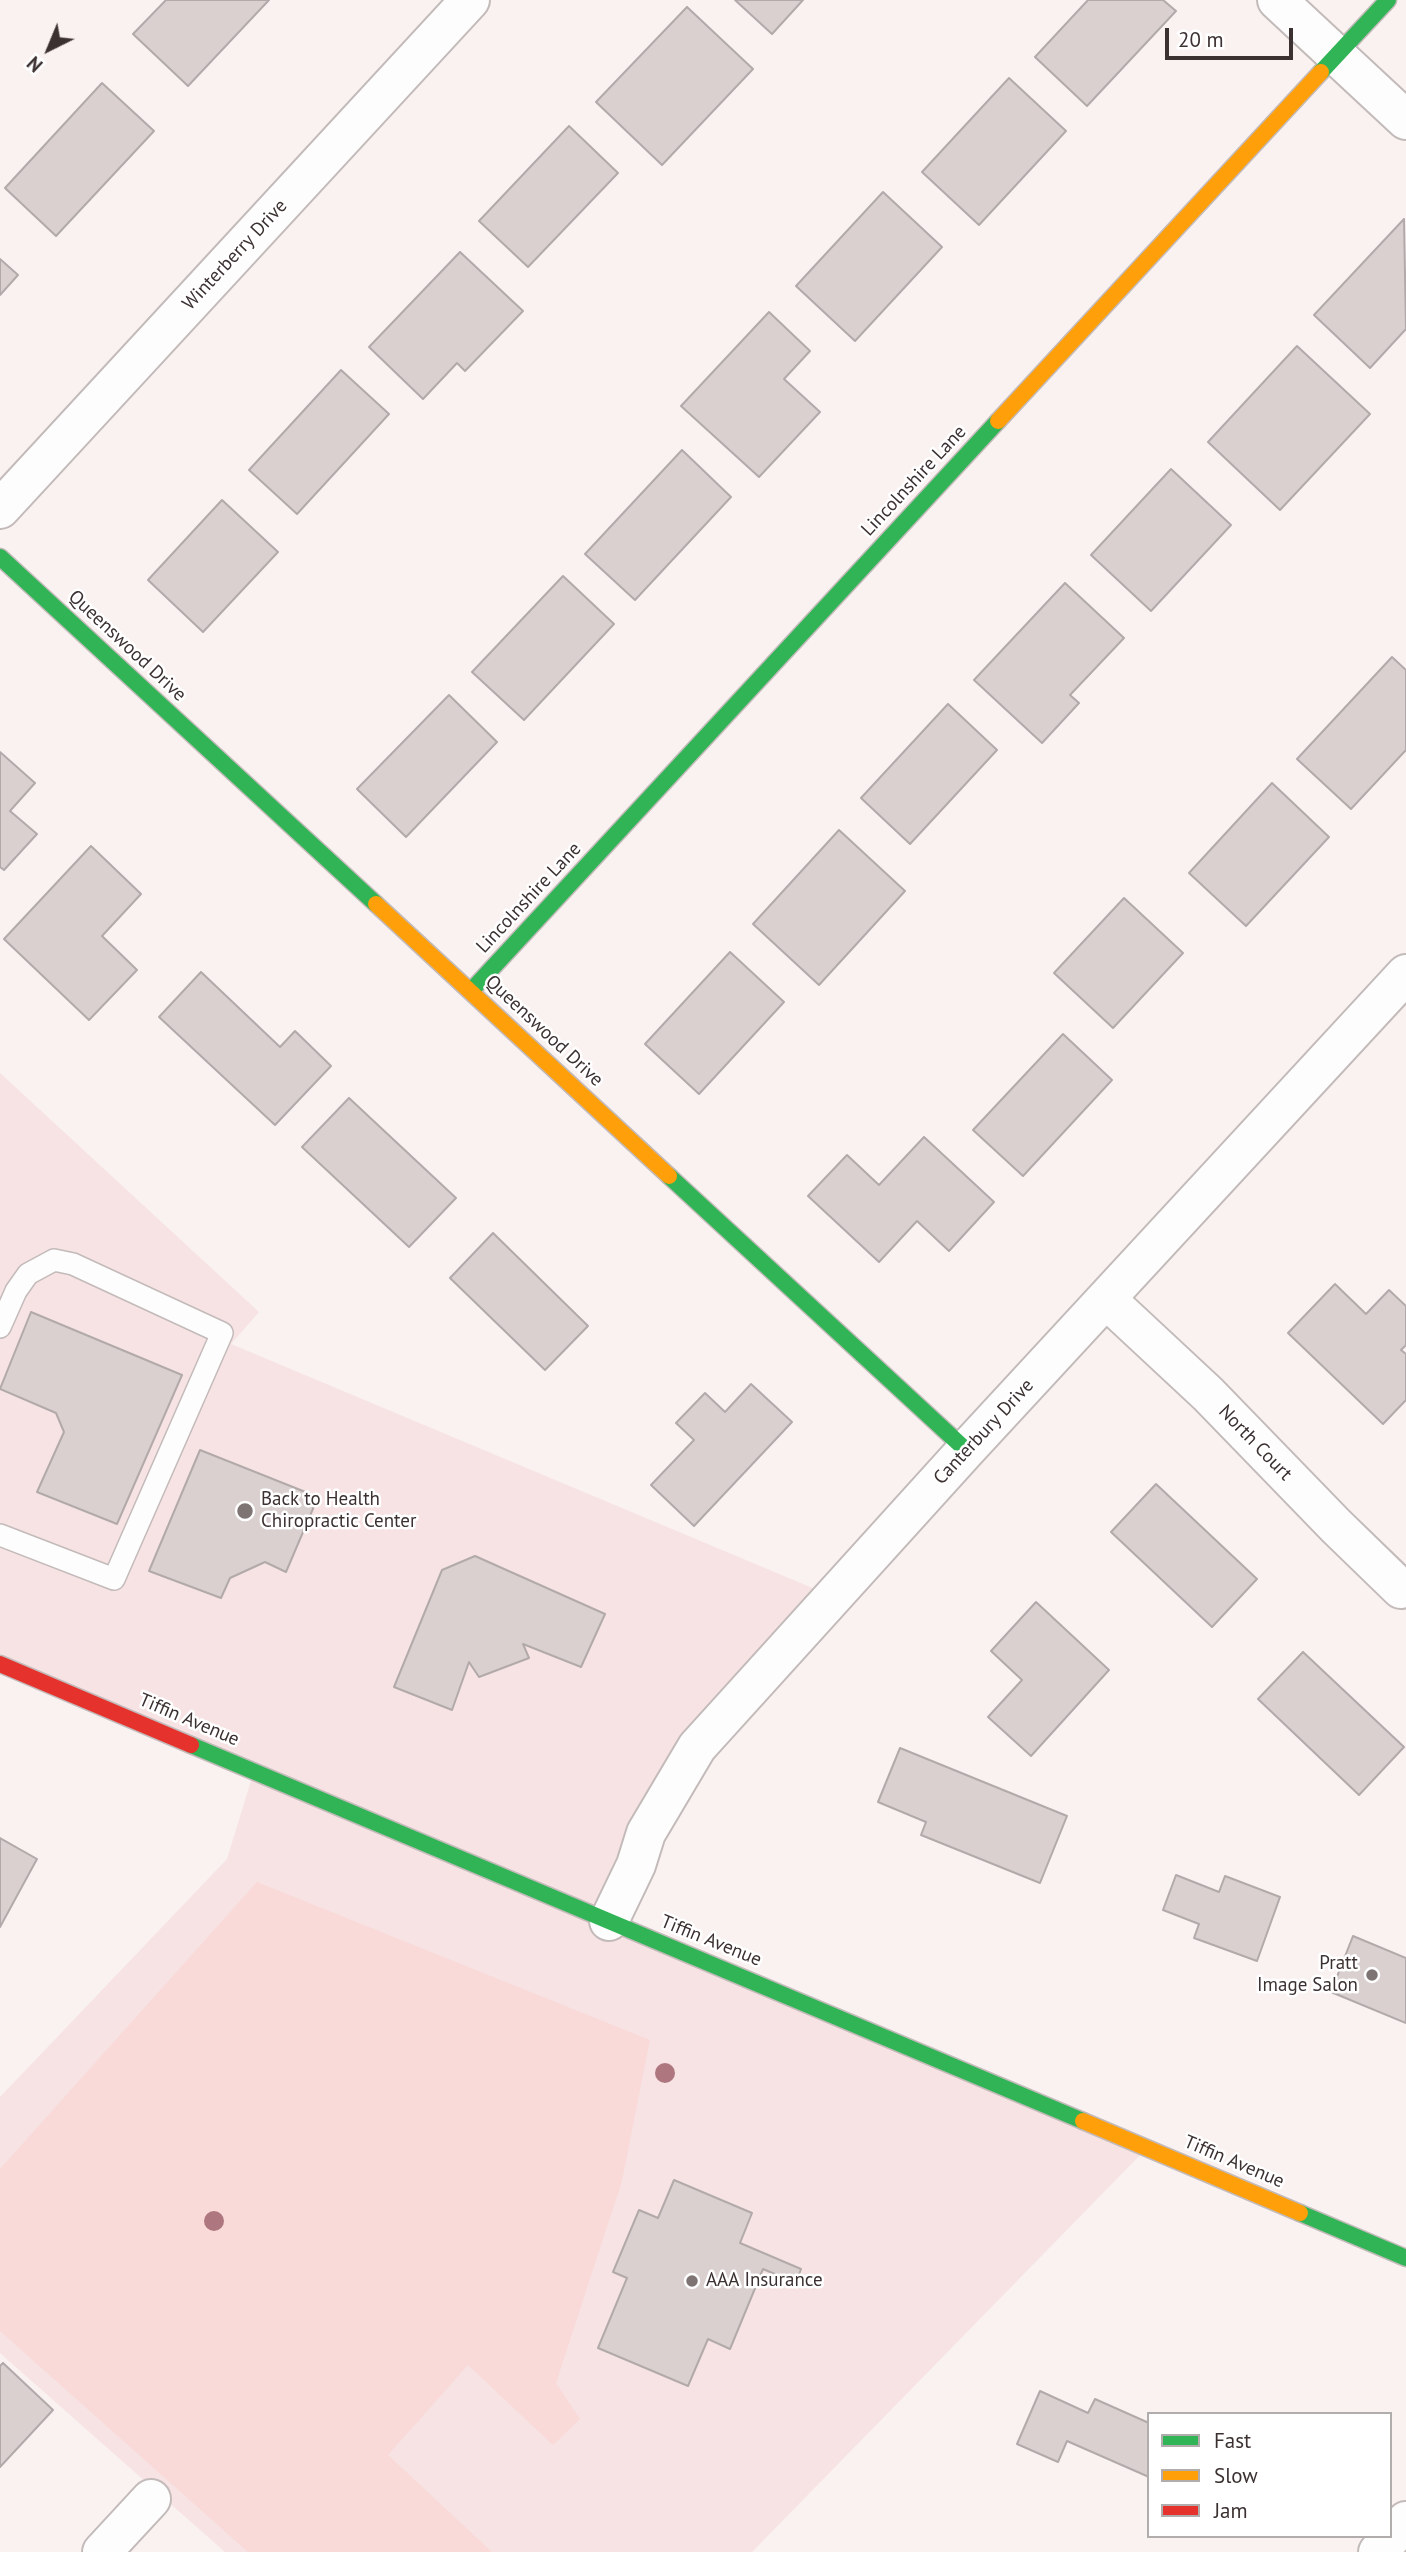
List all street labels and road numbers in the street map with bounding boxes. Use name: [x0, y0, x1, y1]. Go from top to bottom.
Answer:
street label: Winterberry Drive: [178, 195, 292, 315]
street label: Lincolnshire Lane: [857, 421, 971, 541]
street label: Queenswood Drive: [63, 586, 191, 706]
street label: Lincolnshire Lane: [472, 838, 586, 958]
street label: Queenswood Drive: [480, 971, 608, 1091]
street label: Canterbury Drive: [929, 1374, 1039, 1490]
street label: North Court: [1213, 1401, 1297, 1485]
street label: Tiffin Avenue: [135, 1689, 243, 1751]
street label: Tiffin Avenue: [657, 1910, 765, 1972]
street label: Tiffin Avenue: [1180, 2131, 1288, 2193]

